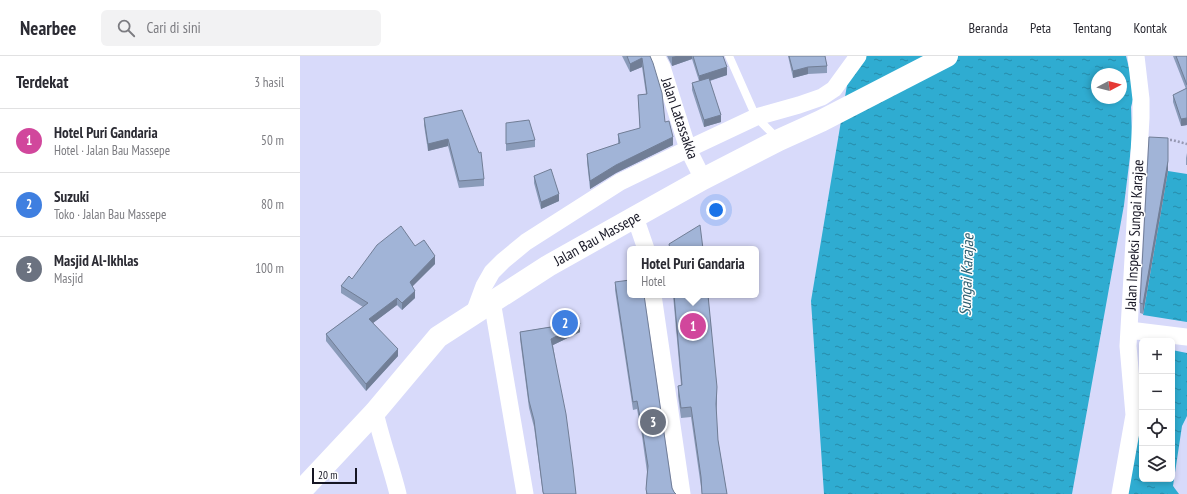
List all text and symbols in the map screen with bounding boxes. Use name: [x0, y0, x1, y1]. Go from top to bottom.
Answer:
search box: [101, 10, 381, 46]
text: Nearbee: [20, 16, 77, 40]
icon: search: [115, 17, 137, 39]
text: Cari di sini: [147, 18, 201, 37]
text: Beranda: [968, 19, 1008, 37]
text: Peta: [1030, 19, 1051, 37]
text: Tentang: [1073, 19, 1112, 37]
text: Kontak: [1134, 19, 1167, 37]
north arrow: [1091, 68, 1127, 104]
text: Terdekat: [16, 71, 68, 93]
text: 3 hasil: [254, 74, 284, 91]
street label: Jalan Latassakka: [657, 74, 703, 161]
text: Hotel Puri Gandaria: [54, 123, 158, 142]
text: 1: [26, 132, 32, 149]
text: 50 m: [261, 132, 284, 149]
text: Hotel · Jalan Bau Massepe: [54, 142, 170, 159]
street label: Jalan Inspeksi Sungai Karajae: [1121, 159, 1147, 312]
text: Suzuki: [54, 187, 89, 206]
text: 2: [26, 196, 32, 213]
text: 80 m: [261, 196, 284, 213]
your location: [706, 200, 726, 220]
text: Toko · Jalan Bau Massepe: [54, 206, 166, 223]
street label: Jalan Bau Massepe: [549, 206, 644, 270]
water label: Sungai Karajae: [955, 232, 977, 316]
popup: [627, 246, 759, 298]
text: Masjid Al-Ikhlas: [54, 251, 139, 270]
text: Hotel Puri Gandaria: [641, 254, 745, 273]
text: 3: [26, 260, 32, 277]
text: 100 m: [255, 260, 284, 277]
text: Masjid: [54, 270, 83, 287]
text: Hotel: [641, 273, 666, 290]
pin: 2: [552, 308, 578, 338]
pin: 1: [680, 311, 706, 341]
map controls: [1139, 338, 1175, 482]
button: +: [1139, 338, 1175, 374]
button: −: [1139, 374, 1175, 410]
pin: 3: [640, 407, 666, 437]
button: locate: [1139, 410, 1175, 446]
button: layers: [1139, 446, 1175, 482]
scale bar: [312, 466, 357, 485]
text: 20 m: [318, 468, 337, 482]

